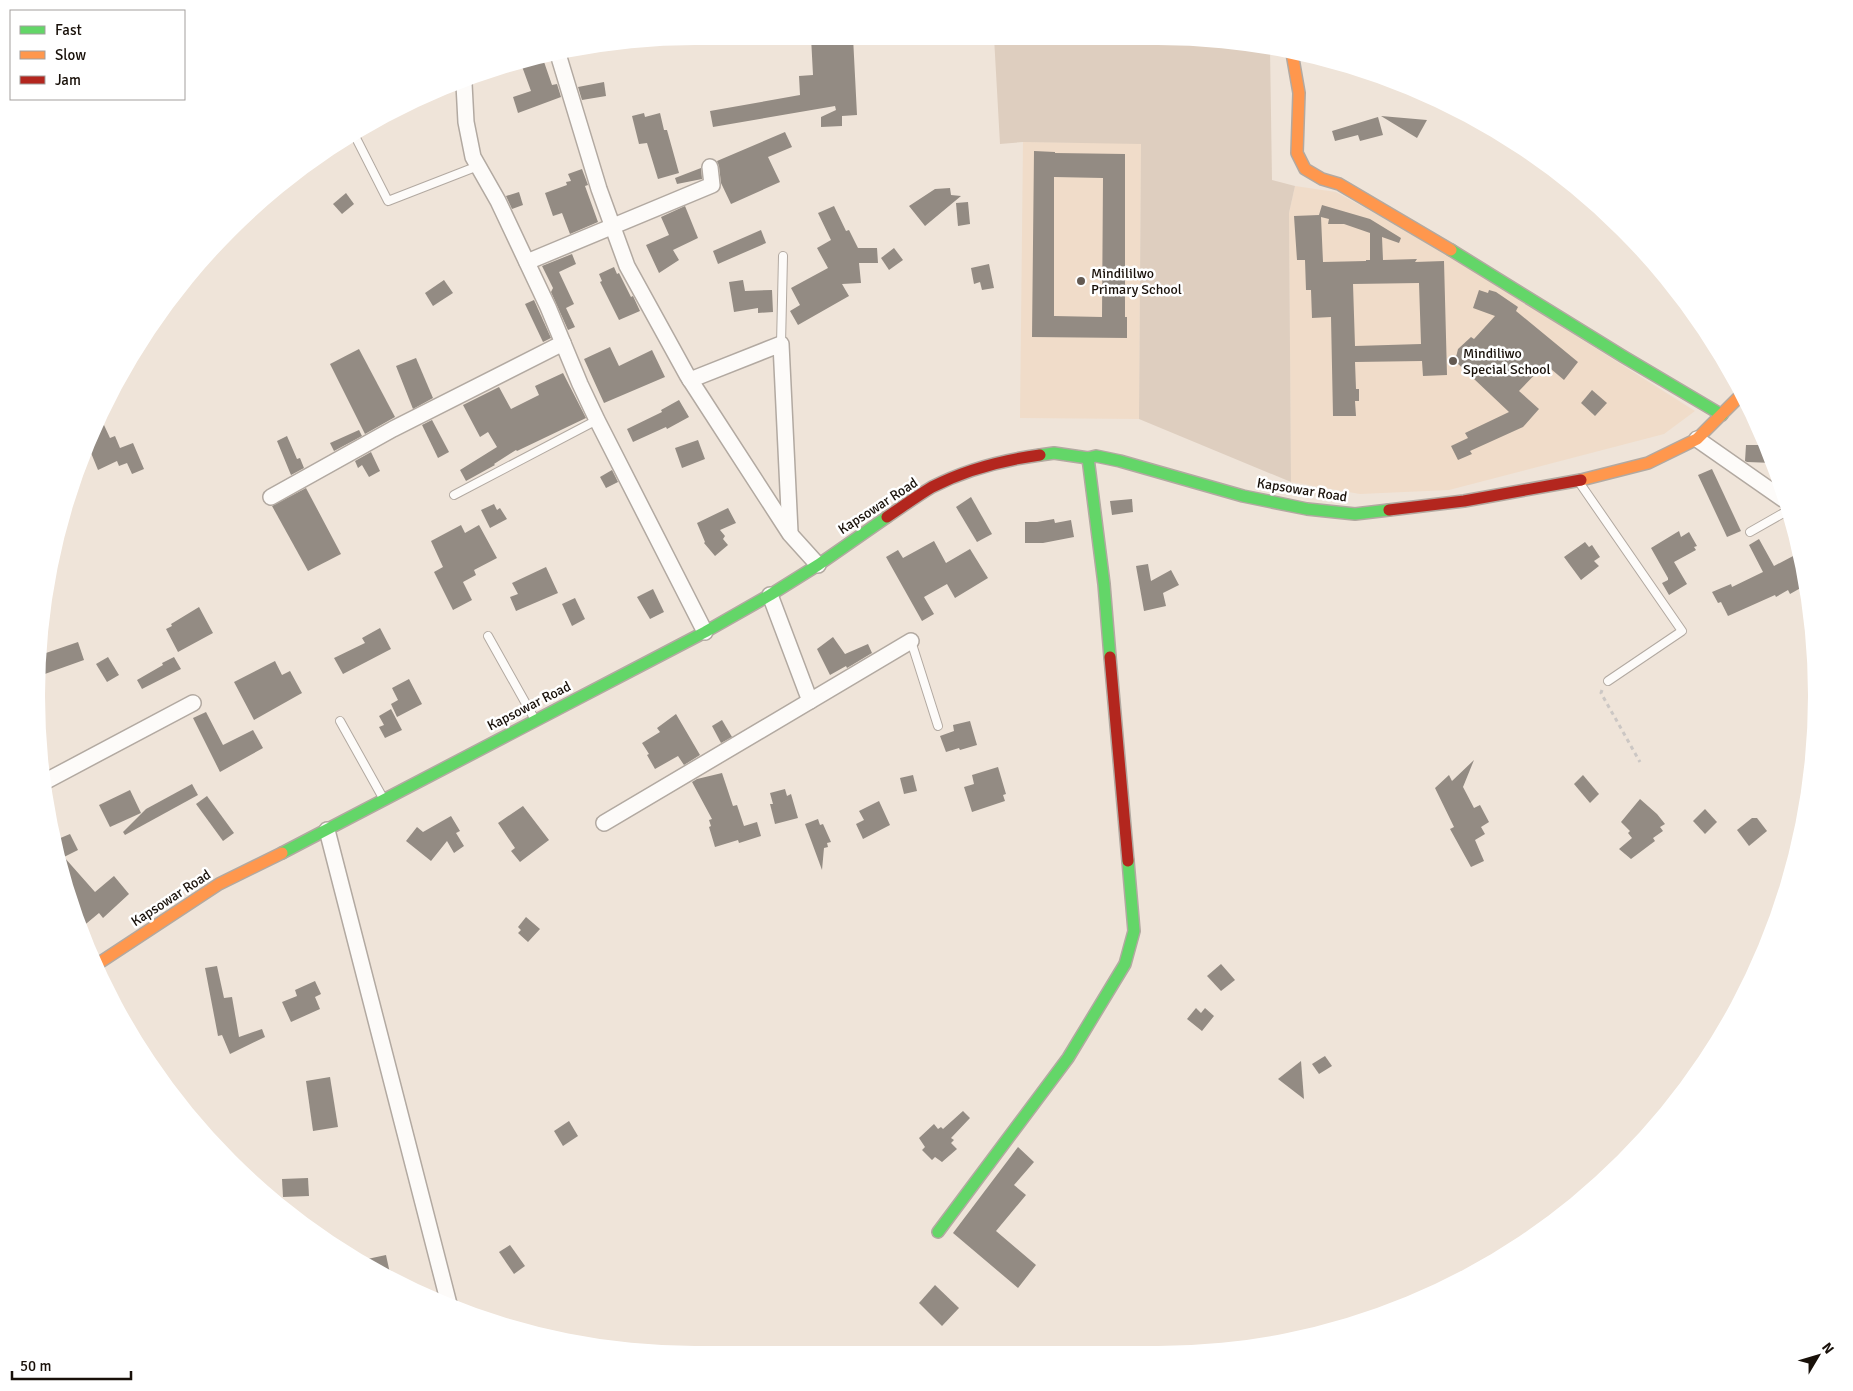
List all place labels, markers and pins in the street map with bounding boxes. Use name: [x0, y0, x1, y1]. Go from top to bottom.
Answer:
place label: Mindililwo Primary School: [1091, 265, 1182, 298]
marker: Mindililwo Primary School: [1075, 275, 1087, 287]
place label: Mindiliwo Special School: [1463, 345, 1551, 378]
marker: Mindiliwo Special School: [1447, 355, 1459, 367]

